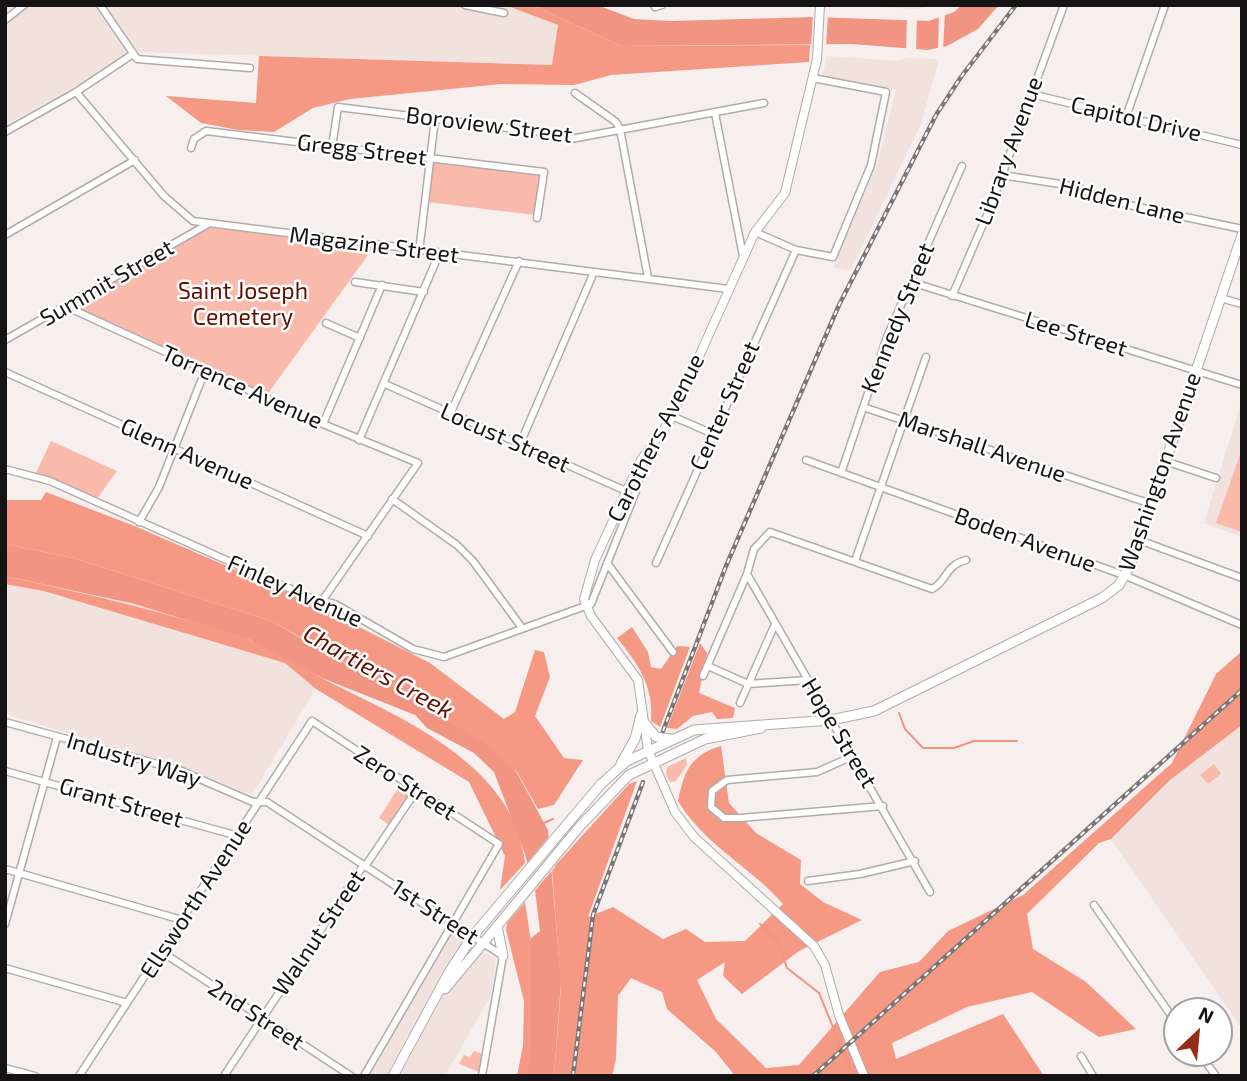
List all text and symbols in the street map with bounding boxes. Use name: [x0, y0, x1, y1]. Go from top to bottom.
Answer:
street label: Library Avenue: [969, 73, 1049, 229]
street label: Capitol Drive: [1068, 91, 1204, 147]
street label: Boroview Street: [404, 101, 574, 149]
street label: Gregg Street: [296, 128, 428, 172]
street label: Hidden Lane: [1056, 172, 1188, 230]
street label: Magazine Street: [288, 221, 460, 269]
street label: Summit Street: [35, 234, 179, 332]
street label: Kennedy Street: [855, 239, 941, 397]
park label: Saint Joseph Cemetery: [178, 277, 308, 331]
street label: Lee Street: [1022, 305, 1130, 363]
street label: Center Street: [684, 337, 766, 475]
street label: Torrence Avenue: [157, 339, 327, 435]
street label: Carothers Avenue: [602, 349, 710, 527]
street label: Washington Avenue: [1113, 369, 1207, 575]
street label: Locust Street: [436, 397, 574, 479]
street label: Marshall Avenue: [895, 405, 1069, 489]
street label: Glenn Avenue: [116, 412, 258, 496]
street label: Boden Avenue: [951, 502, 1099, 578]
street label: Finley Avenue: [223, 549, 367, 633]
water label: Chartiers Creek: [298, 619, 458, 725]
street label: Hope Street: [795, 673, 883, 793]
street label: Industry Way: [64, 726, 204, 794]
street label: Zero Street: [349, 740, 461, 826]
street label: Grant Street: [56, 772, 186, 834]
street label: Ellsworth Avenue: [134, 814, 258, 984]
street label: Walnut Street: [267, 865, 371, 1001]
street label: 1st Street: [386, 874, 484, 950]
street label: 2nd Street: [203, 974, 309, 1056]
north arrow: [1163, 997, 1233, 1067]
text: N: [1195, 1001, 1218, 1028]

